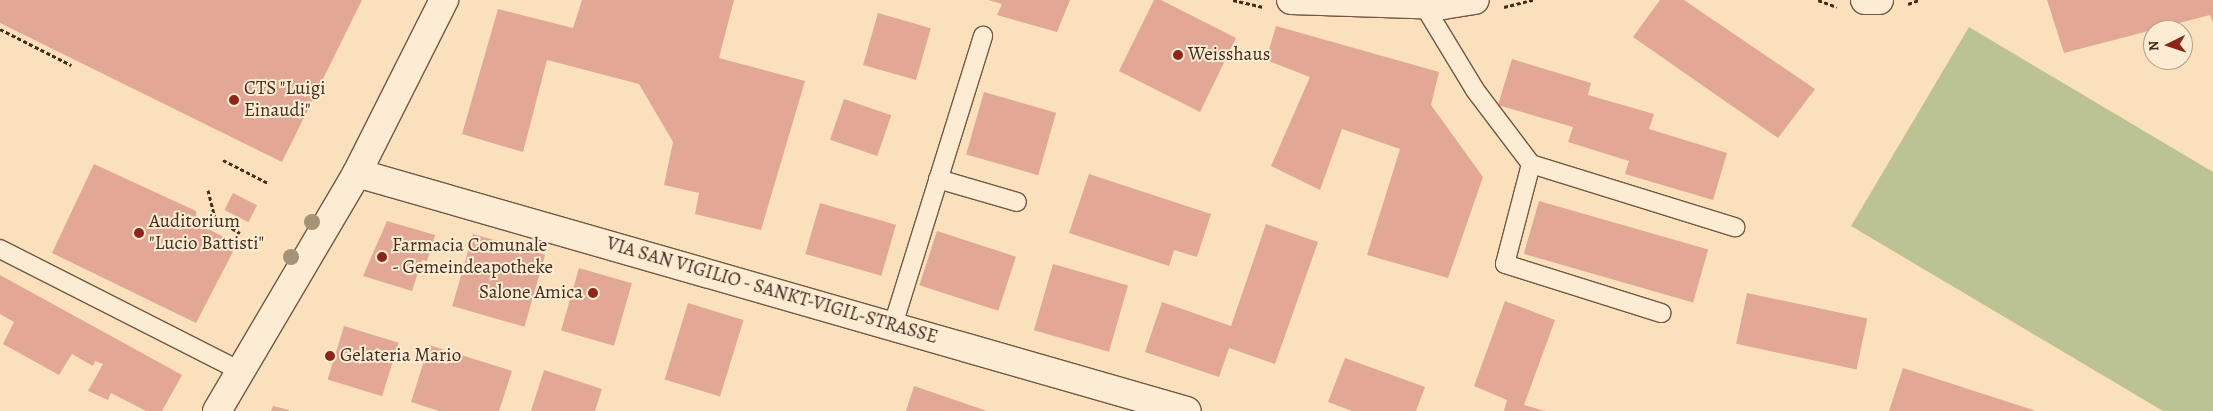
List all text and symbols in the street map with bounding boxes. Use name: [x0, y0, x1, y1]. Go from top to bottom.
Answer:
north arrow: [2143, 20, 2193, 70]
text: N: [2144, 40, 2163, 52]
place label: Weisshaus: [1188, 44, 1270, 66]
marker: Weisshaus: [1172, 49, 1184, 61]
place label: CTS "Luigi Einaudi": [244, 78, 326, 122]
marker: CTS "Luigi Einaudi": [228, 94, 240, 106]
place label: Auditorium "Lucio Battisti": [149, 211, 264, 255]
marker: Auditorium "Lucio Battisti": [133, 227, 145, 239]
street label: VIA SAN VIGILIO - SANKT-VIGIL-STRASSE: [603, 233, 941, 349]
place label: Farmacia Comunale - Gemeindeapotheke: [392, 235, 553, 279]
marker: Farmacia Comunale - Gemeindeapotheke: [376, 251, 388, 263]
place label: Salone Amica: [479, 282, 583, 304]
marker: Salone Amica: [587, 287, 599, 299]
place label: Gelateria Mario: [340, 345, 461, 367]
marker: Gelateria Mario: [324, 350, 336, 362]

